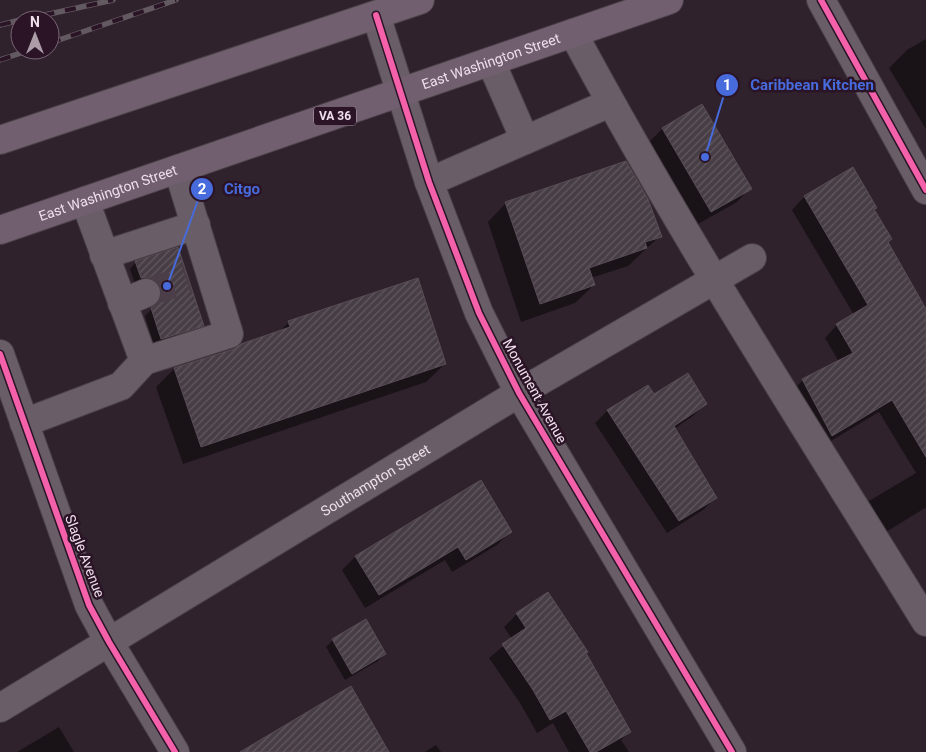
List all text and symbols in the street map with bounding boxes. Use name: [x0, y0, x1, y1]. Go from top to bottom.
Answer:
north arrow: [10, 10, 60, 60]
text: N: [30, 14, 40, 30]
street label: East Washington Street: [419, 30, 563, 92]
callout: Caribbean Kitchen: [715, 70, 883, 100]
text: 1: [723, 76, 731, 94]
text: Caribbean Kitchen: [750, 76, 874, 94]
road number: VA 36: [314, 106, 356, 125]
street label: East Washington Street: [36, 162, 180, 224]
callout: Citgo: [189, 174, 270, 204]
text: 2: [198, 180, 207, 198]
text: Citgo: [224, 180, 260, 198]
street label: Monument Avenue: [500, 336, 570, 446]
street label: Southampton Street: [318, 441, 433, 519]
street label: Slagle Avenue: [62, 512, 108, 600]

